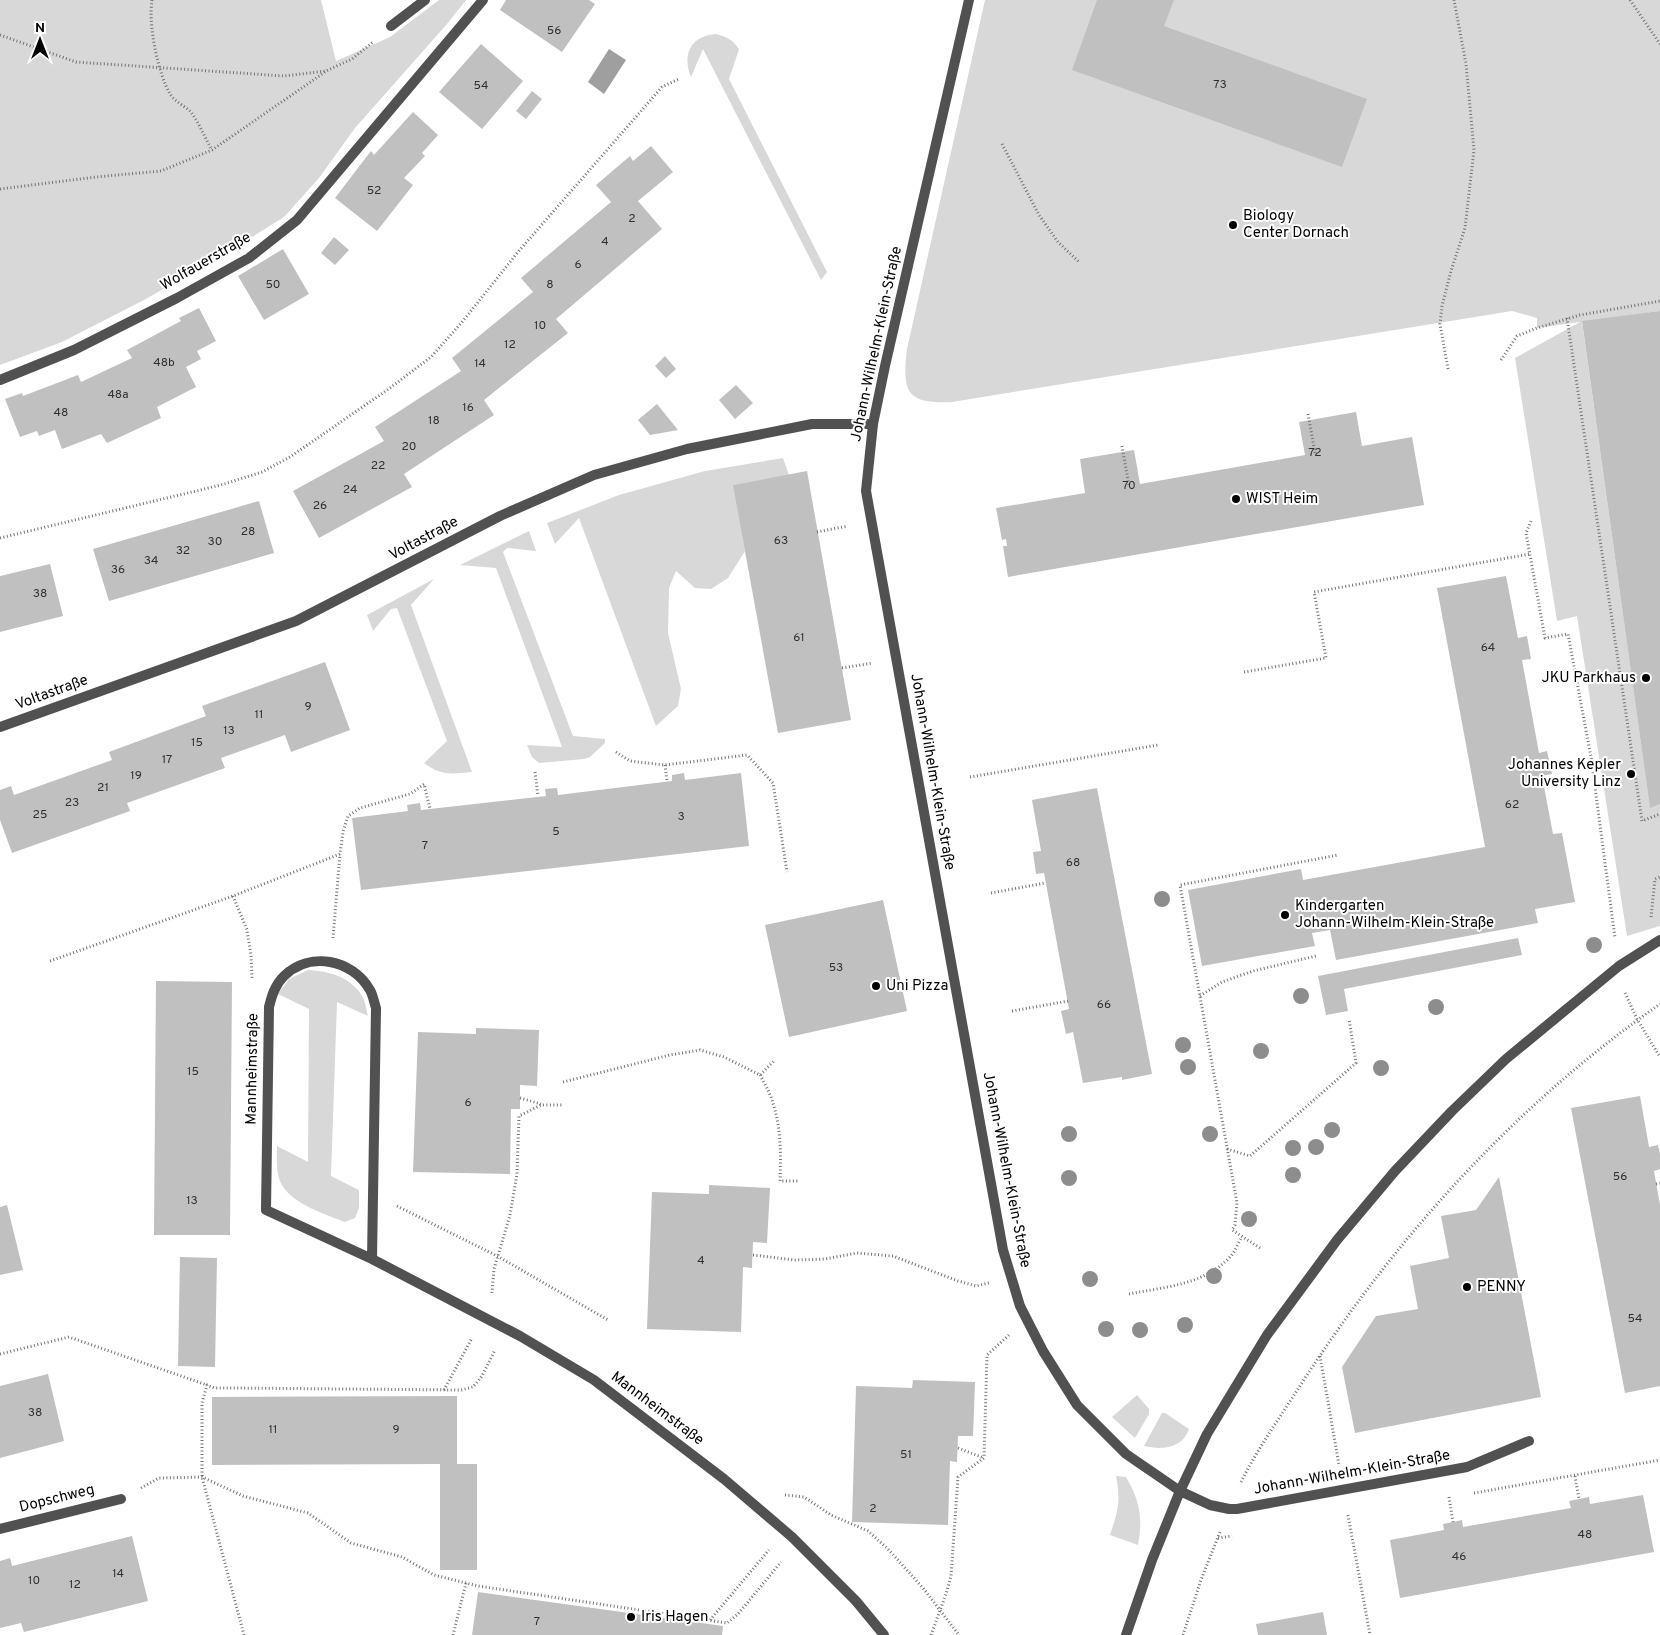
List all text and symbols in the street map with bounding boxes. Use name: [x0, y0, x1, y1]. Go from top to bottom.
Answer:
north arrow: [15, 15, 65, 65]
text: N: [35, 20, 45, 37]
house number: 56: [547, 23, 561, 39]
house number: 73: [1213, 77, 1227, 93]
house number: 54: [473, 78, 489, 94]
house number: 52: [367, 183, 381, 199]
place label: Biology Center Dornach: [1243, 207, 1349, 243]
house number: 2: [628, 211, 636, 227]
marker: Biology Center Dornach: [1227, 219, 1239, 231]
street label: Wolfauerstraße: [157, 228, 255, 296]
house number: 4: [601, 234, 609, 250]
street label: Johann-Wilhelm-Klein-Straße: [847, 245, 907, 443]
house number: 6: [574, 257, 582, 273]
house number: 50: [265, 277, 281, 293]
house number: 8: [546, 277, 554, 293]
house number: 10: [534, 318, 546, 334]
house number: 12: [504, 337, 516, 353]
house number: 48b: [153, 355, 175, 371]
house number: 14: [474, 356, 486, 372]
house number: 48a: [107, 387, 129, 403]
house number: 16: [462, 400, 474, 416]
house number: 48: [54, 405, 68, 421]
house number: 18: [428, 413, 440, 429]
house number: 20: [401, 439, 417, 455]
house number: 72: [1308, 445, 1322, 461]
house number: 22: [371, 458, 385, 474]
house number: 70: [1122, 478, 1136, 494]
house number: 24: [343, 482, 357, 498]
place label: WIST Heim: [1246, 490, 1318, 509]
marker: WIST Heim: [1230, 493, 1242, 505]
house number: 26: [313, 498, 327, 514]
street label: Voltastraße: [386, 513, 462, 565]
house number: 28: [241, 524, 255, 540]
house number: 63: [774, 533, 788, 549]
house number: 30: [208, 534, 222, 550]
house number: 32: [176, 543, 190, 559]
house number: 34: [144, 553, 158, 569]
house number: 36: [111, 562, 125, 578]
house number: 38: [33, 586, 47, 602]
house number: 61: [793, 630, 805, 646]
house number: 64: [1481, 640, 1495, 656]
place label: JKU Parkhaus: [1542, 669, 1636, 688]
street label: Voltastraße: [13, 671, 91, 715]
street label: Johann-Wilhelm-Klein-Straße: [905, 672, 959, 872]
marker: JKU Parkhaus: [1640, 672, 1652, 684]
house number: 9: [304, 699, 312, 715]
house number: 11: [255, 707, 263, 723]
house number: 13: [223, 723, 235, 739]
house number: 15: [191, 735, 203, 751]
house number: 17: [162, 752, 172, 768]
place label: Johannes Kepler University Linz: [1508, 756, 1621, 792]
house number: 19: [130, 768, 142, 784]
marker: Johannes Kepler University Linz: [1625, 768, 1637, 780]
house number: 21: [97, 780, 109, 796]
house number: 23: [65, 795, 79, 811]
house number: 62: [1505, 797, 1519, 813]
house number: 25: [33, 807, 47, 823]
house number: 3: [677, 809, 685, 825]
house number: 5: [552, 824, 560, 840]
house number: 7: [422, 838, 428, 854]
house number: 68: [1066, 855, 1080, 871]
place label: Kindergarten Johann-Wilhelm-Klein-Straße: [1295, 897, 1494, 933]
marker: Kindergarten Johann-Wilhelm-Klein-Straße: [1279, 909, 1291, 921]
house number: 53: [829, 960, 843, 976]
place label: Uni Pizza: [886, 977, 948, 996]
marker: Uni Pizza: [870, 980, 882, 992]
house number: 66: [1097, 997, 1111, 1013]
street label: Mannheimstraße: [243, 1013, 263, 1125]
house number: 15: [187, 1064, 199, 1080]
street label: Johann-Wilhelm-Klein-Straße: [978, 1070, 1034, 1270]
house number: 6: [464, 1095, 472, 1111]
house number: 56: [1613, 1169, 1627, 1185]
house number: 13: [186, 1193, 198, 1209]
house number: 4: [697, 1253, 705, 1269]
place label: PENNY: [1477, 1278, 1526, 1297]
marker: PENNY: [1461, 1281, 1473, 1293]
house number: 54: [1627, 1311, 1643, 1327]
street label: Mannheimstraße: [607, 1368, 707, 1450]
house number: 38: [28, 1405, 42, 1421]
house number: 11: [269, 1422, 277, 1438]
house number: 9: [392, 1422, 400, 1438]
street label: Johann-Wilhelm-Klein-Straße: [1252, 1446, 1452, 1500]
house number: 51: [900, 1447, 912, 1463]
street label: Dopschweg: [17, 1480, 97, 1518]
house number: 2: [869, 1501, 877, 1517]
house number: 48: [1578, 1527, 1592, 1543]
house number: 46: [1452, 1549, 1466, 1565]
house number: 14: [112, 1566, 124, 1582]
house number: 10: [28, 1573, 40, 1589]
house number: 12: [69, 1577, 81, 1593]
place label: Iris Hagen: [641, 1608, 709, 1627]
marker: Iris Hagen: [625, 1611, 637, 1623]
house number: 7: [534, 1614, 540, 1630]

